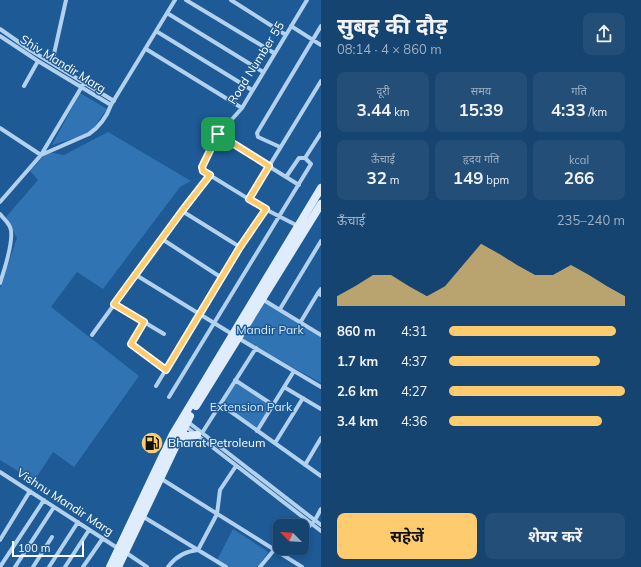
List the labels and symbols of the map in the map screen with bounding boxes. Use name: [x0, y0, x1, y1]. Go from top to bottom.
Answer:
street label: Road Number 55: [224, 19, 287, 107]
street label: Shiv Mandir Marg: [18, 31, 109, 96]
pin: [201, 117, 235, 151]
park label: Mandir Park: [236, 322, 304, 337]
park label: Extension Park: [210, 399, 293, 414]
fuel station icon: Bharat Petroleum: [139, 430, 165, 456]
place label: Bharat Petroleum: [168, 435, 265, 450]
street label: Vishnu Mandir Marg: [14, 465, 116, 538]
north arrow: [273, 519, 309, 555]
scale bar: [12, 539, 84, 558]

